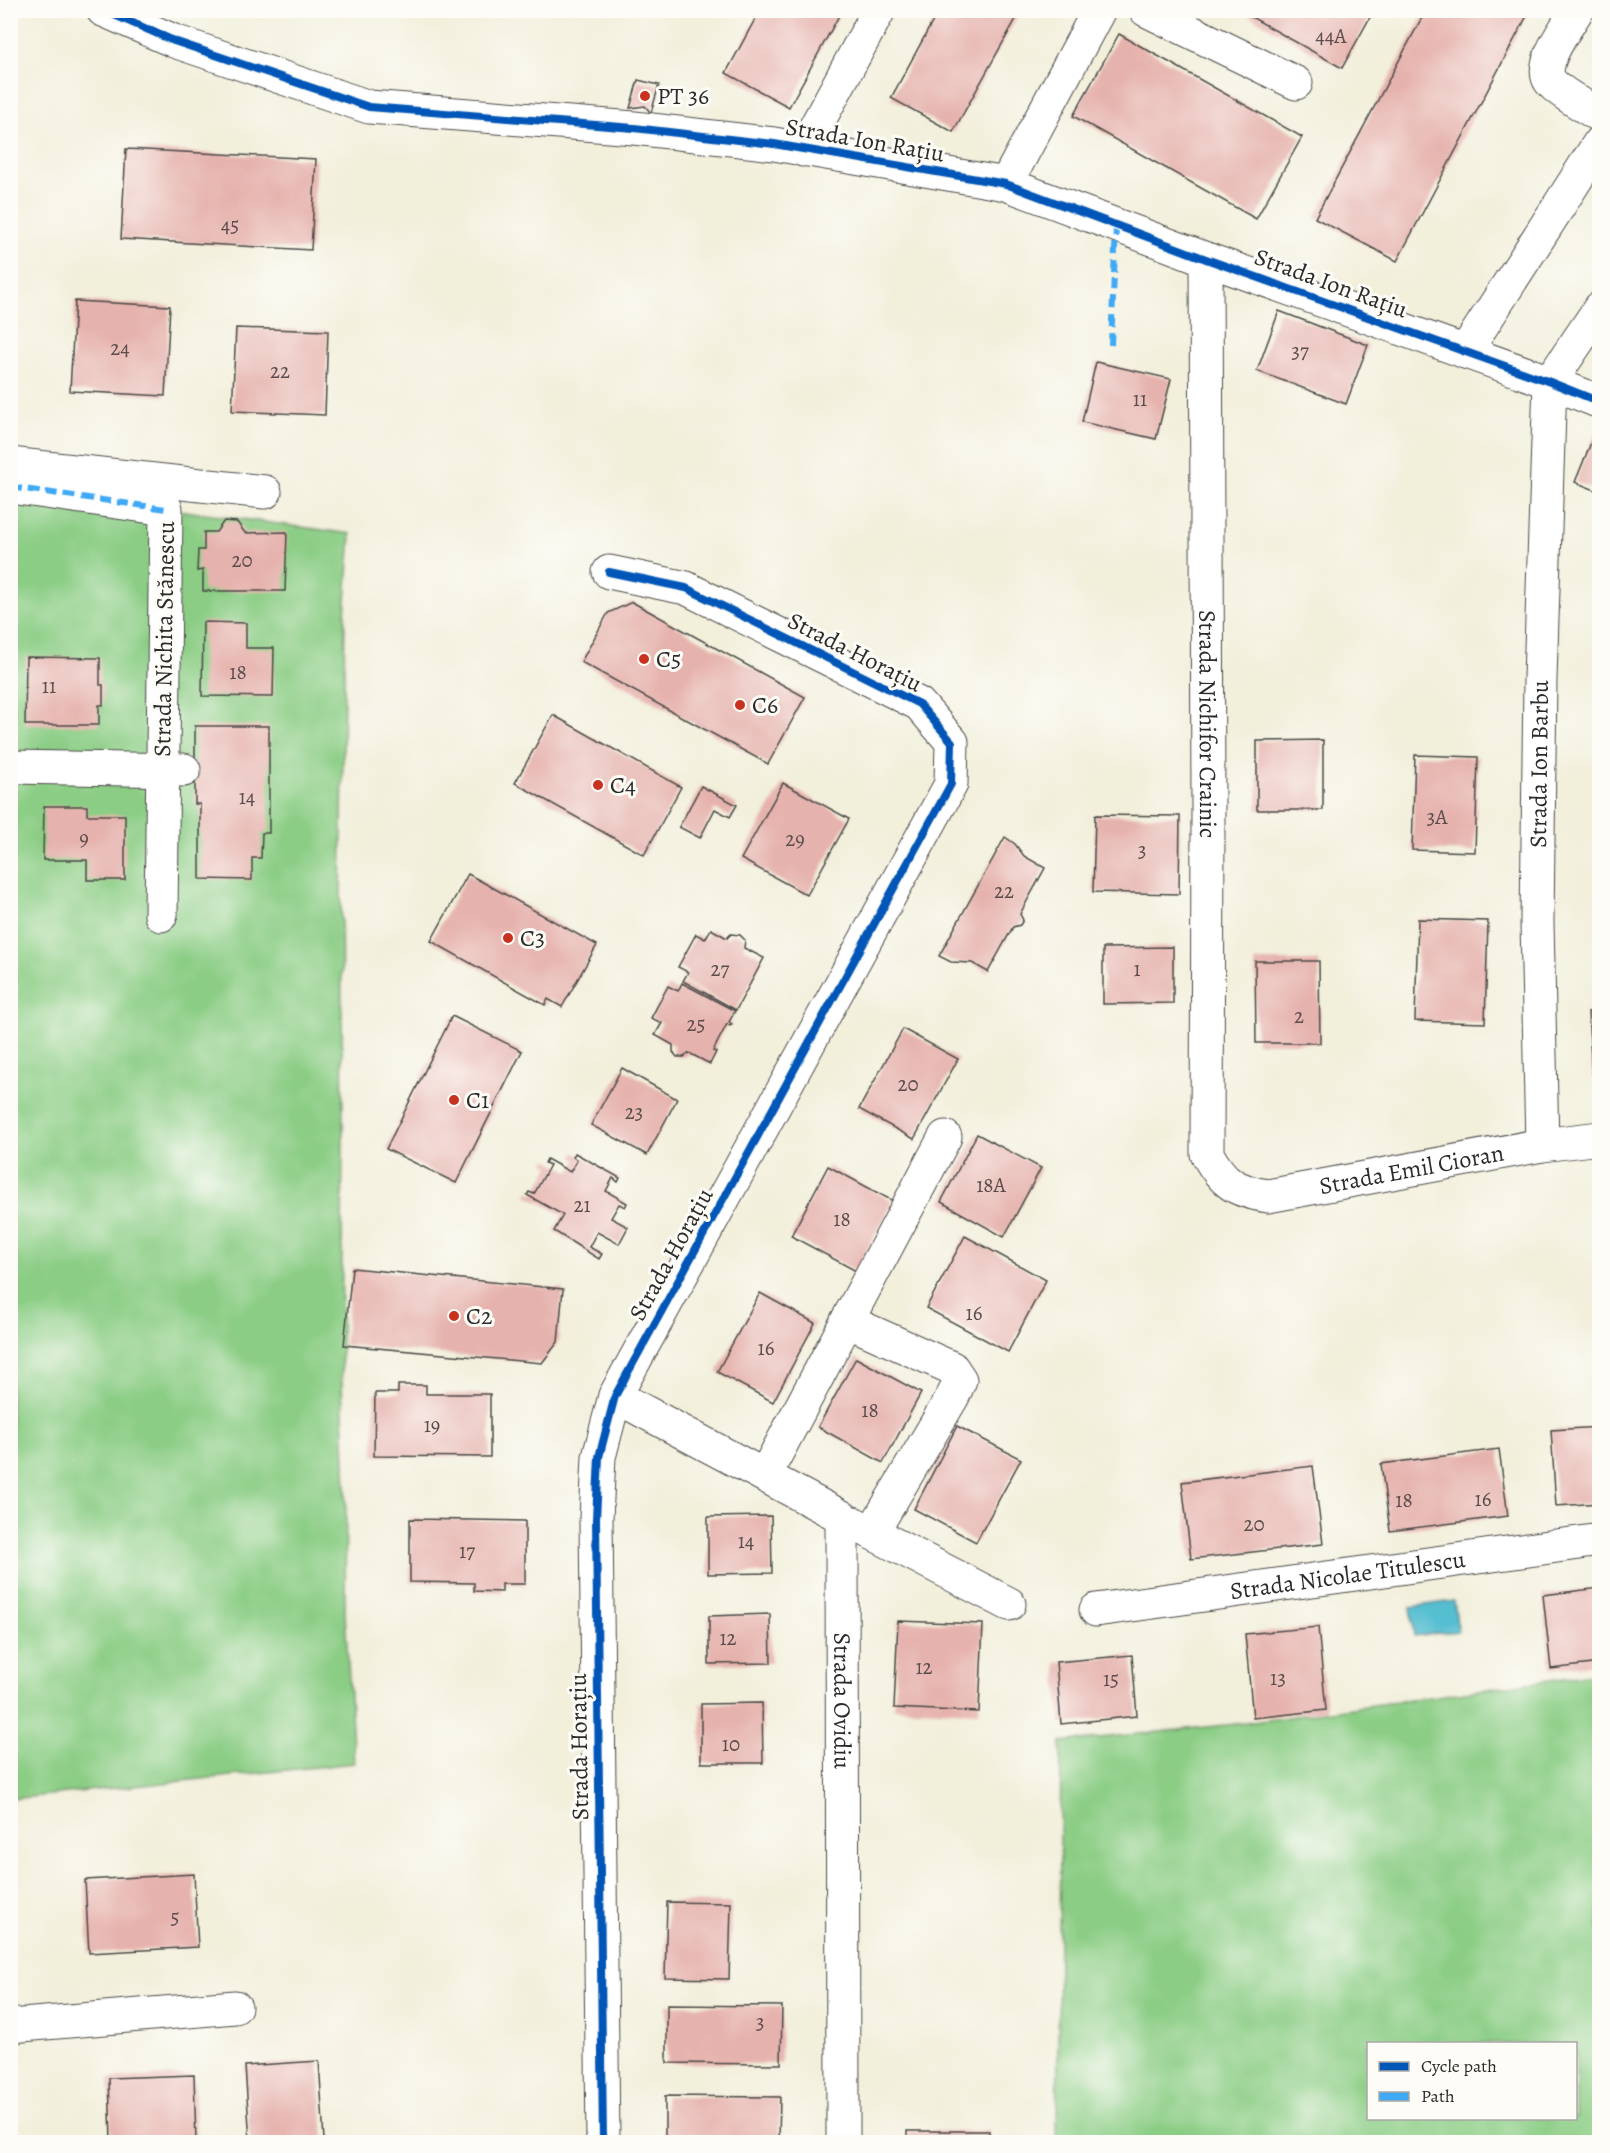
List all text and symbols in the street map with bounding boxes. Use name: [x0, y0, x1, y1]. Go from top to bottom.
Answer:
house number: 44A: [1315, 22, 1347, 50]
place label: PT 36: [657, 80, 709, 112]
marker: PT 36: [638, 89, 652, 103]
street label: Strada Ion Rațiu: [783, 110, 947, 170]
house number: 45: [221, 211, 239, 239]
street label: Strada Ion Rațiu: [1250, 240, 1412, 326]
house number: 24: [110, 334, 130, 362]
house number: 37: [1291, 337, 1309, 365]
house number: 22: [270, 357, 290, 385]
house number: 11: [1133, 385, 1147, 413]
street label: Strada Nichita Stănescu: [146, 521, 182, 757]
house number: 20: [231, 546, 253, 574]
street label: Strada Horațiu: [782, 604, 928, 700]
street label: Strada Nichifor Crainic: [1191, 610, 1224, 838]
place label: C5: [656, 643, 681, 675]
marker: C5: [637, 652, 651, 666]
house number: 18: [229, 658, 247, 686]
house number: 11: [42, 672, 56, 700]
street label: Strada Ion Barbu: [1522, 680, 1556, 848]
place label: C6: [752, 689, 778, 721]
marker: C6: [733, 698, 747, 712]
place label: C4: [610, 769, 636, 801]
marker: C4: [591, 778, 605, 792]
house number: 14: [239, 783, 255, 811]
house number: 3A: [1427, 803, 1448, 831]
house number: 9: [79, 824, 89, 852]
house number: 29: [785, 825, 805, 853]
house number: 3: [1138, 836, 1146, 864]
house number: 22: [994, 877, 1014, 905]
place label: C3: [520, 922, 545, 954]
marker: C3: [501, 931, 515, 945]
house number: 27: [711, 955, 730, 983]
house number: 1: [1133, 955, 1141, 983]
house number: 2: [1294, 1002, 1304, 1030]
house number: 25: [686, 1010, 706, 1038]
house number: 20: [897, 1070, 919, 1098]
place label: C1: [466, 1084, 489, 1116]
marker: C1: [447, 1093, 461, 1107]
house number: 23: [625, 1098, 643, 1126]
street label: Strada Emil Cioran: [1317, 1136, 1506, 1202]
house number: 18A: [976, 1171, 1007, 1199]
street label: Strada Horațiu: [621, 1182, 721, 1326]
house number: 21: [573, 1191, 591, 1219]
house number: 18: [833, 1205, 851, 1233]
house number: 16: [966, 1299, 983, 1327]
place label: C2: [466, 1300, 492, 1332]
marker: C2: [447, 1309, 461, 1323]
house number: 16: [758, 1334, 775, 1362]
house number: 18: [861, 1396, 879, 1424]
house number: 19: [424, 1411, 440, 1439]
house number: 16: [1475, 1485, 1492, 1513]
house number: 18: [1395, 1486, 1413, 1514]
house number: 20: [1243, 1510, 1265, 1538]
house number: 14: [738, 1527, 754, 1555]
house number: 17: [459, 1537, 475, 1565]
street label: Strada Nicolae Titulescu: [1228, 1543, 1467, 1607]
house number: 12: [719, 1624, 737, 1652]
street label: Strada Ovidiu: [826, 1632, 858, 1769]
house number: 12: [915, 1653, 933, 1681]
house number: 13: [1270, 1664, 1286, 1692]
house number: 15: [1103, 1665, 1119, 1693]
street label: Strada Horațiu: [562, 1673, 596, 1821]
house number: 10: [722, 1730, 740, 1758]
house number: 5: [170, 1903, 180, 1931]
house number: 3: [756, 2008, 764, 2036]
legend: [1367, 2042, 1577, 2120]
text: Cycle path: [1421, 2054, 1497, 2078]
text: Path: [1421, 2084, 1455, 2108]

